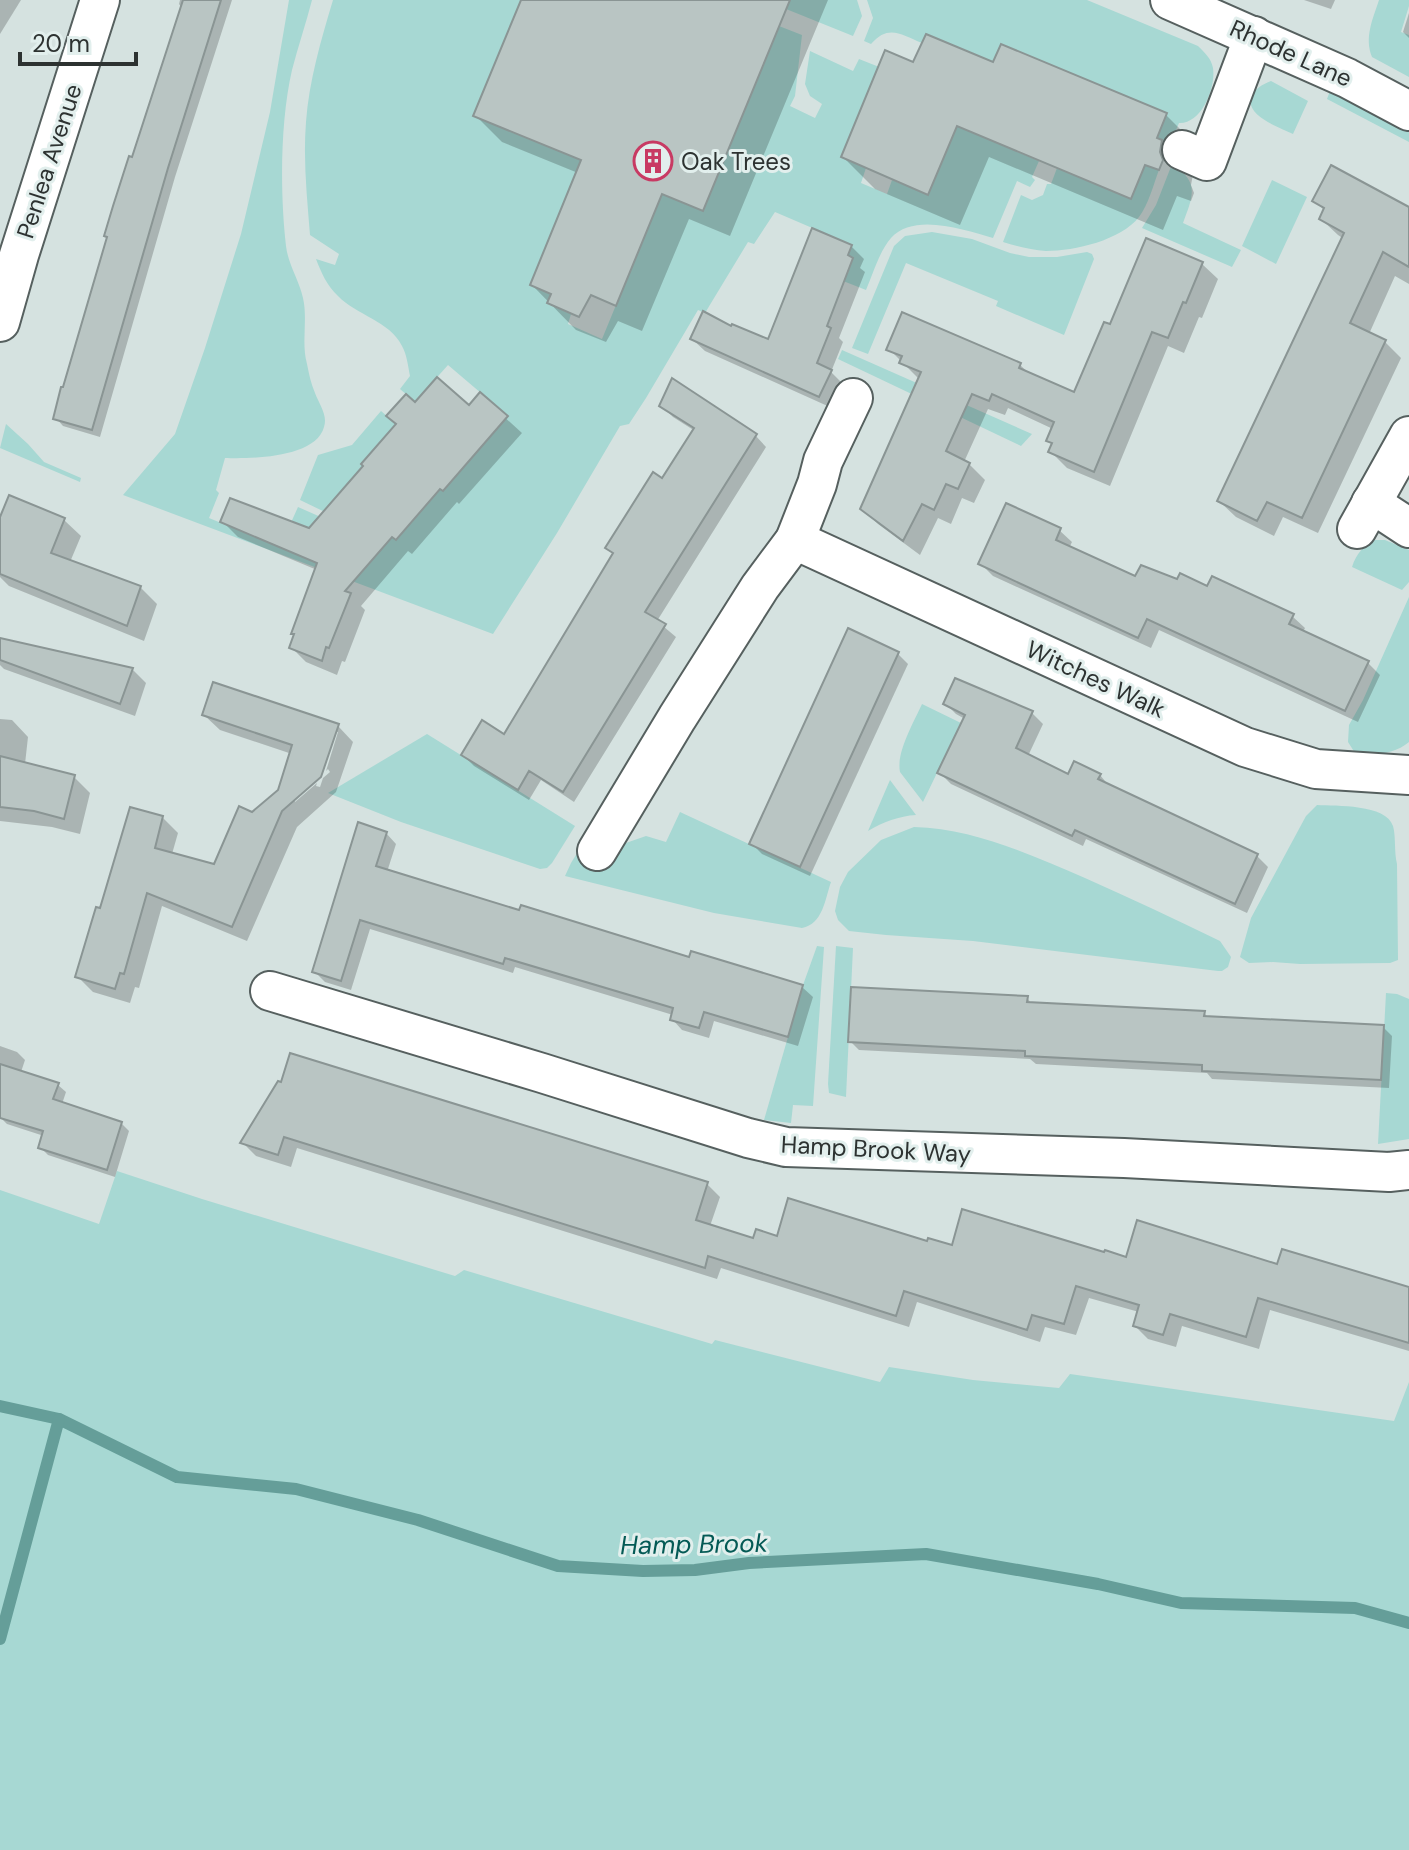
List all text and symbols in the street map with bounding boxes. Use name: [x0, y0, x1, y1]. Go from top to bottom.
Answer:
street label: Rhode Lane: [1225, 12, 1357, 94]
scale bar: [20, 16, 136, 66]
text: 20 m: [32, 28, 90, 59]
street label: Penlea Avenue: [9, 80, 89, 242]
building icon: Oak Trees: [632, 140, 674, 182]
place label: Oak Trees: [681, 146, 791, 177]
street label: Witches Walk: [1021, 633, 1171, 725]
street label: Hamp Brook Way: [780, 1129, 972, 1169]
water label: Hamp Brook: [620, 1526, 769, 1562]

